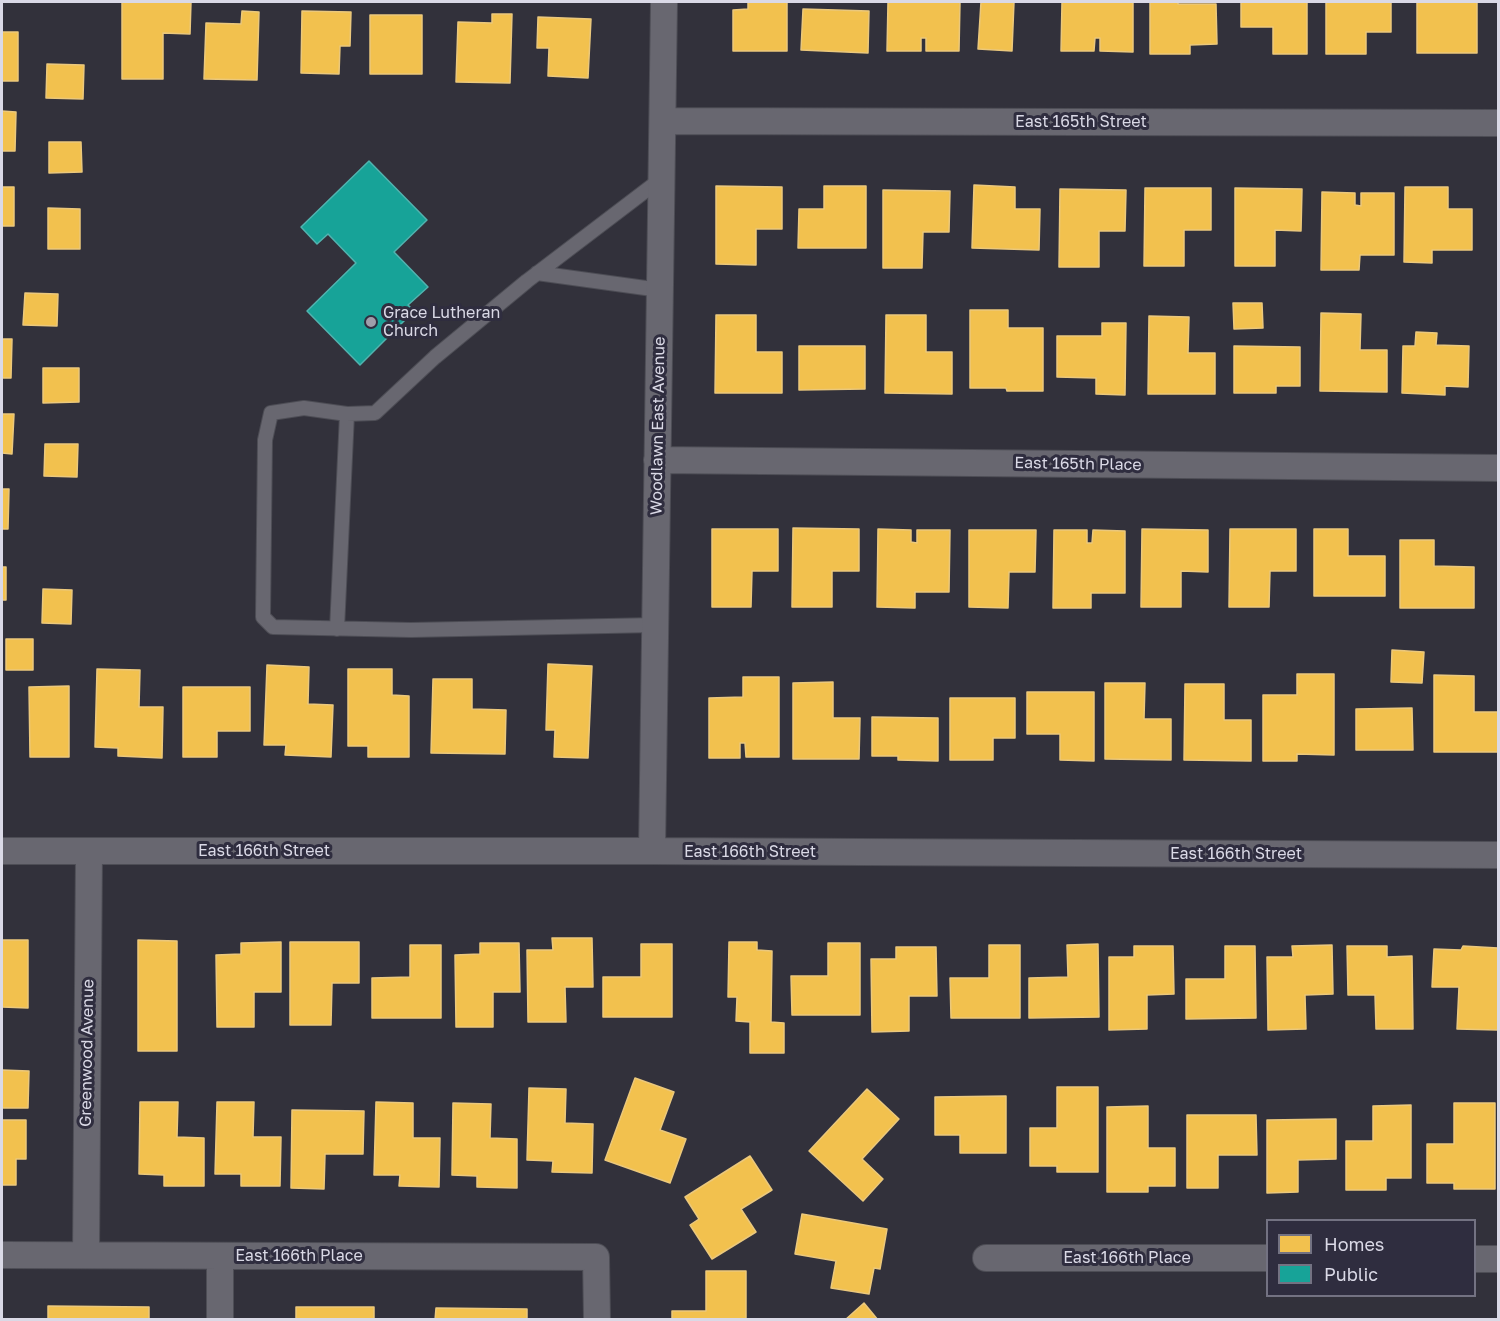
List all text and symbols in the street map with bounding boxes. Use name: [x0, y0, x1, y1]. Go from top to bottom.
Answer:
street label: East 165th Street: [1015, 112, 1147, 132]
place label: Grace Lutheran Church: [383, 303, 500, 341]
marker: Grace Lutheran Church: [364, 315, 378, 329]
street label: Woodlawn East Avenue: [647, 337, 669, 515]
street label: East 165th Place: [1014, 453, 1142, 475]
street label: East 166th Street: [198, 841, 330, 861]
street label: East 166th Street: [684, 842, 816, 862]
street label: East 166th Street: [1170, 844, 1302, 864]
street label: Greenwood Avenue: [76, 979, 98, 1127]
legend: [1266, 1219, 1476, 1297]
text: Homes: [1324, 1233, 1384, 1255]
street label: East 166th Place: [235, 1246, 363, 1266]
street label: East 166th Place: [1063, 1248, 1191, 1268]
text: Public: [1324, 1263, 1378, 1285]

